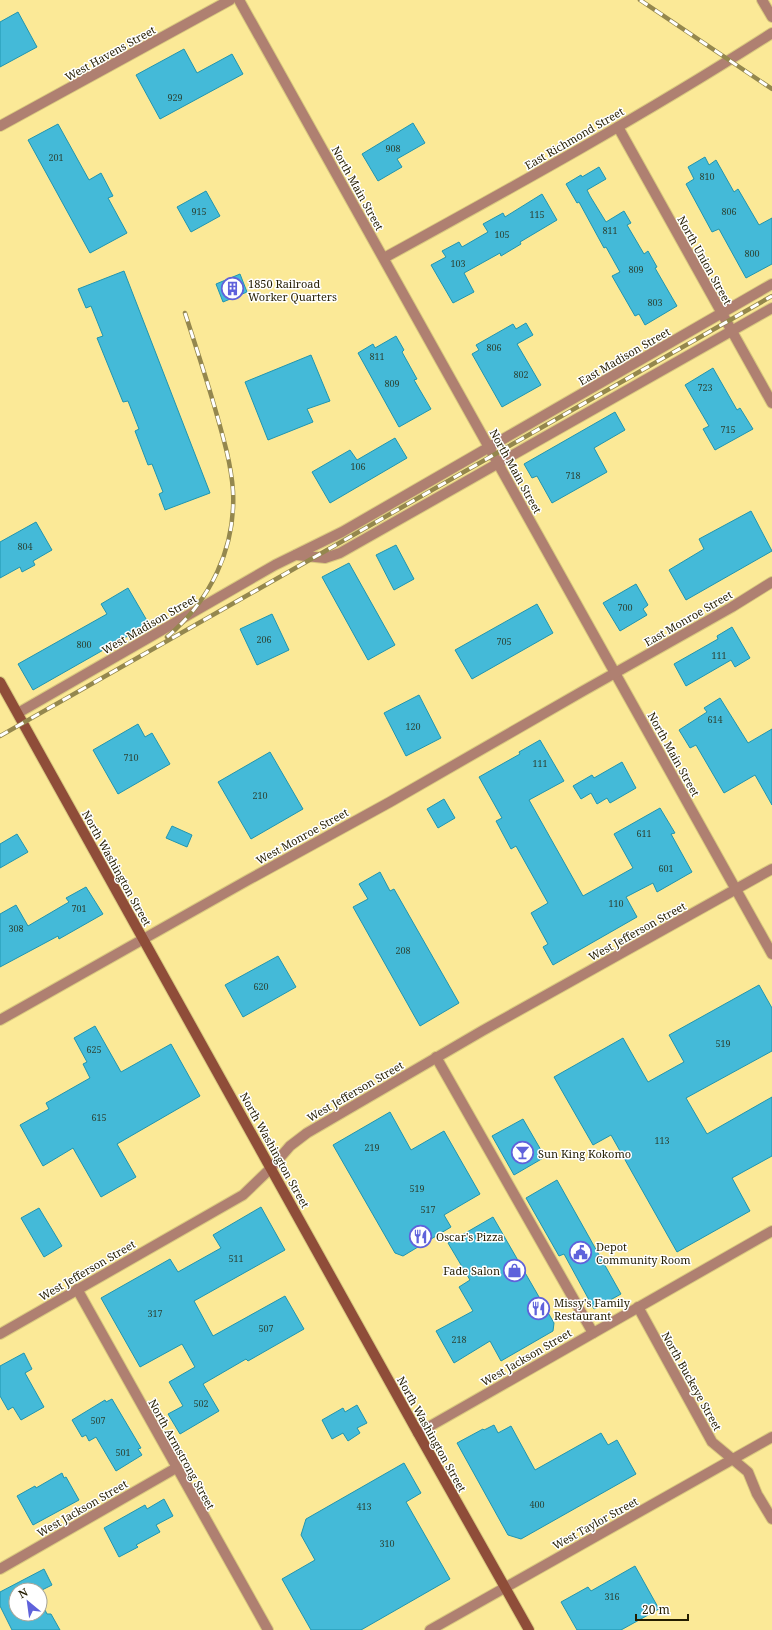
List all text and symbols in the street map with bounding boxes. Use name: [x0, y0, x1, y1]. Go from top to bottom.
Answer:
street label: West Havens Street: [62, 22, 158, 84]
house number: 929: [167, 91, 183, 104]
street label: East Richmond Street: [522, 103, 626, 172]
house number: 908: [385, 142, 401, 155]
street label: North Main Street: [329, 143, 387, 233]
house number: 201: [48, 151, 64, 164]
house number: 810: [699, 170, 715, 183]
house number: 915: [191, 205, 207, 218]
house number: 806: [721, 205, 737, 218]
house number: 115: [529, 208, 545, 221]
street label: North Union Street: [674, 213, 736, 307]
house number: 811: [602, 224, 618, 237]
house number: 105: [494, 228, 510, 241]
house number: 800: [744, 247, 760, 260]
house number: 103: [450, 257, 466, 270]
house number: 809: [628, 263, 644, 276]
building icon: 1850 Railroad Worker Quarters: [219, 276, 245, 302]
place label: 1850 Railroad Worker Quarters: [248, 276, 337, 304]
house number: 803: [647, 296, 663, 309]
street label: East Madison Street: [575, 324, 673, 388]
house number: 806: [486, 341, 502, 354]
house number: 811: [369, 350, 385, 363]
house number: 802: [513, 368, 529, 381]
house number: 809: [384, 377, 400, 390]
house number: 723: [697, 381, 713, 394]
house number: 715: [720, 423, 736, 436]
street label: North Main Street: [487, 426, 545, 516]
house number: 106: [350, 460, 366, 473]
house number: 718: [565, 469, 581, 482]
house number: 804: [17, 540, 33, 553]
street label: East Monroe Street: [641, 587, 735, 649]
street label: West Madison Street: [99, 591, 199, 657]
house number: 700: [617, 601, 633, 614]
house number: 206: [256, 633, 272, 646]
house number: 705: [496, 635, 512, 648]
house number: 800: [76, 638, 92, 651]
house number: 111: [711, 649, 727, 662]
street label: North Main Street: [645, 709, 703, 799]
house number: 614: [707, 713, 723, 726]
house number: 120: [405, 720, 421, 733]
house number: 710: [123, 751, 139, 764]
house number: 111: [532, 757, 548, 770]
house number: 210: [252, 789, 268, 802]
street label: West Monroe Street: [253, 804, 351, 868]
street label: North Washington Street: [79, 808, 155, 929]
house number: 611: [636, 827, 652, 840]
house number: 601: [658, 862, 674, 875]
house number: 110: [608, 897, 624, 910]
street label: West Jefferson Street: [586, 898, 688, 964]
house number: 701: [71, 902, 87, 915]
house number: 308: [8, 922, 24, 935]
house number: 208: [395, 944, 411, 957]
house number: 620: [253, 980, 269, 993]
house number: 519: [715, 1037, 731, 1050]
house number: 625: [86, 1043, 102, 1056]
street label: West Jefferson Street: [304, 1057, 406, 1125]
street label: North Washington Street: [237, 1090, 313, 1211]
house number: 615: [91, 1111, 107, 1124]
house number: 113: [654, 1134, 670, 1147]
bar icon: Sun King Kokomo: [510, 1140, 536, 1166]
house number: 219: [364, 1141, 380, 1154]
place label: Sun King Kokomo: [538, 1146, 631, 1161]
house number: 519: [409, 1182, 425, 1195]
house number: 517: [420, 1203, 436, 1216]
restaurant icon: Oscar's Pizza: [408, 1223, 434, 1249]
place label: Oscar's Pizza: [436, 1229, 504, 1244]
street label: West Jefferson Street: [36, 1236, 138, 1304]
public building icon: Depot Community Room: [567, 1239, 593, 1265]
place label: Depot Community Room: [596, 1239, 691, 1267]
house number: 511: [228, 1252, 244, 1265]
shop icon: Fade Salon: [502, 1257, 528, 1283]
place label: Fade Salon: [443, 1263, 500, 1278]
restaurant icon: Missy's Family Restaurant: [526, 1295, 552, 1321]
place label: Missy's Family Restaurant: [554, 1295, 631, 1323]
house number: 317: [147, 1307, 163, 1320]
house number: 507: [258, 1322, 274, 1335]
street label: West Jackson Street: [478, 1325, 574, 1389]
street label: North Buckeye Street: [659, 1329, 726, 1433]
house number: 218: [451, 1333, 467, 1346]
street label: North Washington Street: [394, 1374, 470, 1495]
street label: North Armstrong Street: [145, 1396, 219, 1512]
house number: 502: [193, 1397, 209, 1410]
house number: 507: [90, 1414, 106, 1427]
house number: 501: [115, 1446, 131, 1459]
street label: West Jackson Street: [34, 1476, 130, 1540]
street label: West Taylor Street: [550, 1493, 641, 1553]
house number: 400: [529, 1498, 545, 1511]
house number: 413: [356, 1500, 372, 1513]
house number: 310: [379, 1537, 395, 1550]
north arrow: [8, 1582, 48, 1622]
text: N: [15, 1584, 31, 1601]
house number: 316: [604, 1590, 620, 1603]
scale bar: [636, 1596, 688, 1622]
text: 20 m: [642, 1601, 670, 1618]

